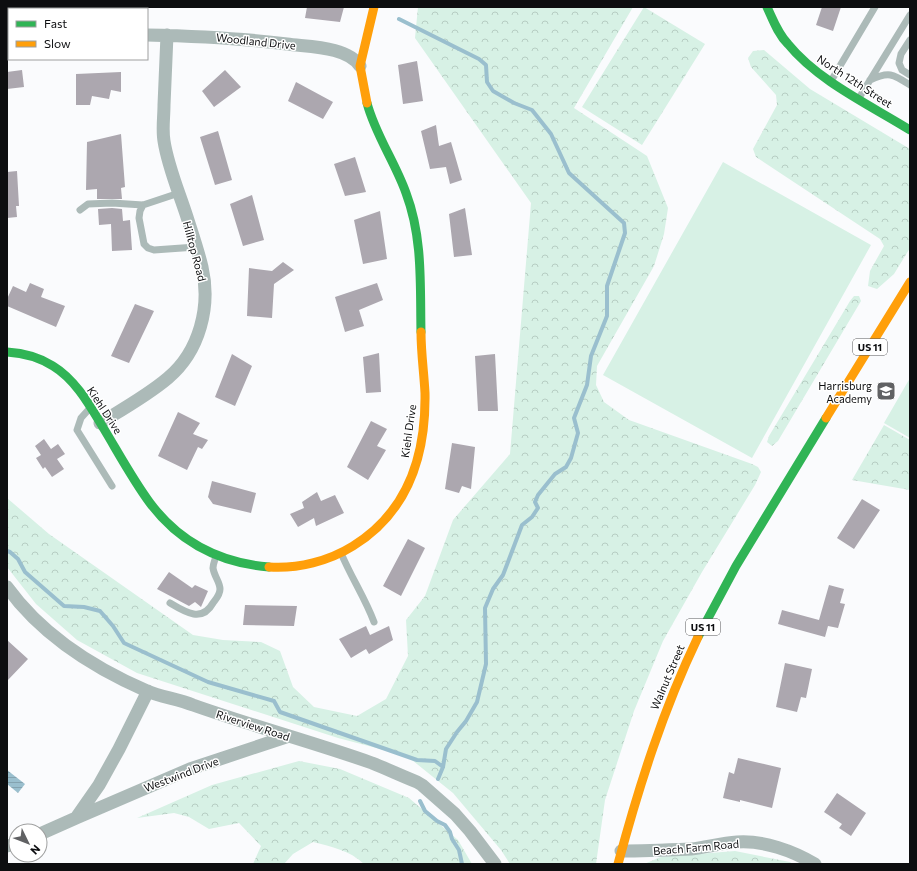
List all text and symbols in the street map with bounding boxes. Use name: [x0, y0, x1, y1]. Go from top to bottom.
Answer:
legend: [8, 8, 148, 60]
text: Fast: [44, 16, 67, 30]
street label: Woodland Drive: [216, 30, 297, 52]
text: Slow: [44, 36, 71, 50]
street label: North 12th Street: [815, 52, 895, 110]
street label: Hilltop Road: [181, 219, 209, 283]
road number: US 11: [853, 339, 887, 355]
place label: Harrisburg Academy: [818, 379, 872, 405]
school or university icon: Harrisburg Academy: [875, 380, 897, 402]
street label: Kiehl Drive: [85, 384, 125, 436]
street label: Kiehl Drive: [398, 403, 418, 459]
road number: US 11: [686, 619, 720, 635]
street label: Walnut Street: [647, 642, 687, 711]
street label: Riverview Road: [215, 707, 291, 743]
street label: Westwind Drive: [142, 754, 220, 794]
north arrow: [8, 823, 48, 863]
street label: Beach Farm Road: [653, 837, 739, 857]
text: N: [28, 843, 43, 858]

